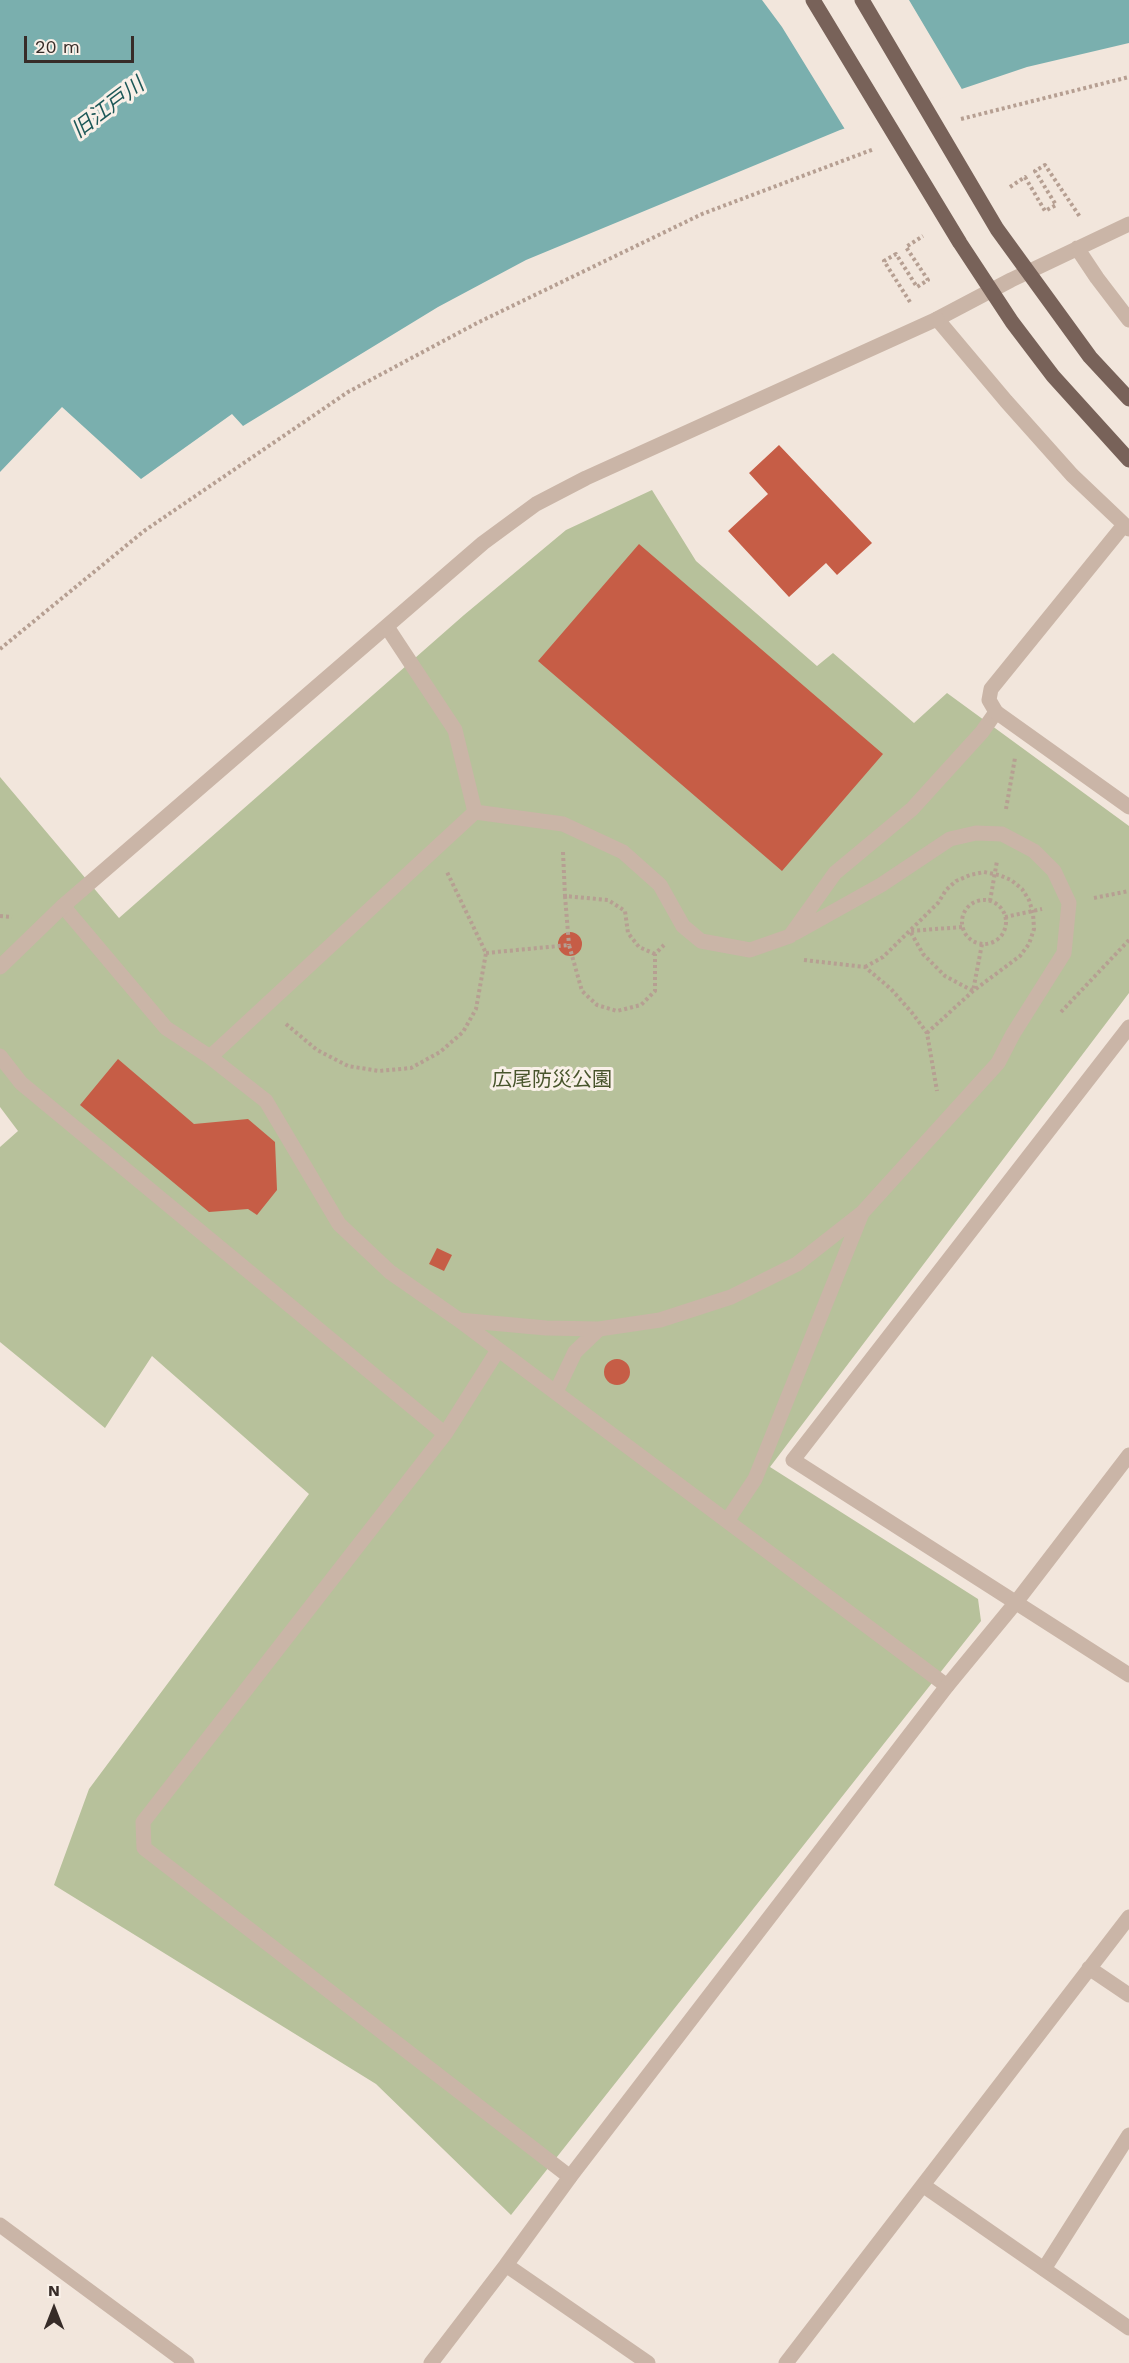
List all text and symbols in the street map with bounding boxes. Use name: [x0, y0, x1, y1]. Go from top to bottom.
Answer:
scale bar: [27, 24, 136, 62]
text: 20 m: [35, 36, 80, 57]
water label: 旧江戸川: [67, 73, 149, 143]
park label: 広尾防災公園: [492, 1068, 612, 1092]
north arrow: [24, 2279, 84, 2339]
text: N: [48, 2281, 60, 2300]

